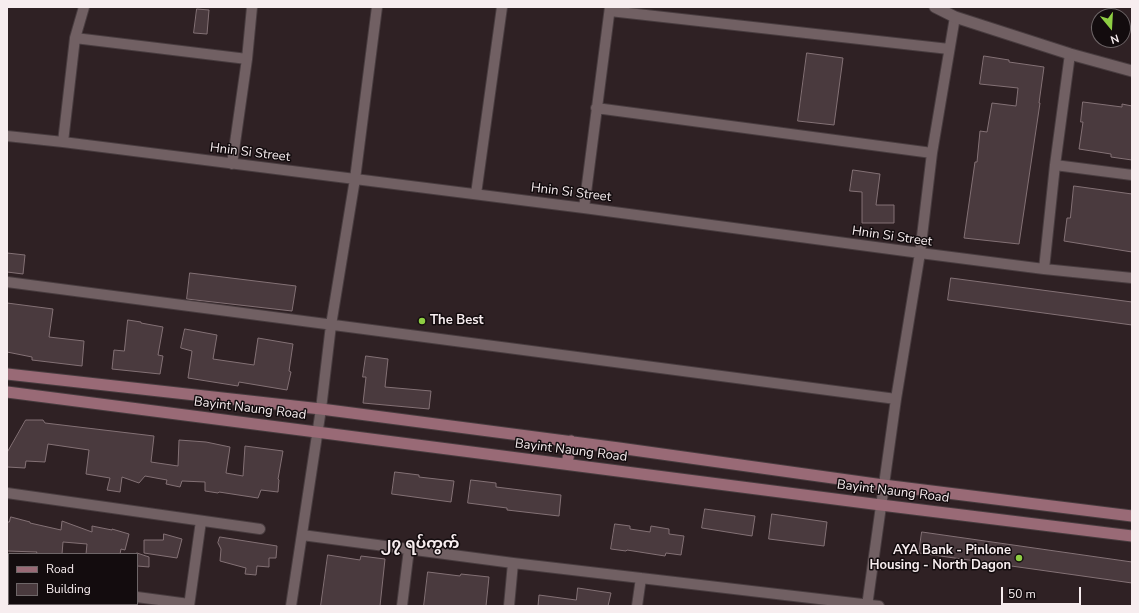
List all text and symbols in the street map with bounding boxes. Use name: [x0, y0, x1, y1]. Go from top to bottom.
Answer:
north arrow: [1091, 8, 1131, 48]
text: N: [1108, 31, 1121, 47]
street label: Hnin Si Street: [209, 140, 291, 166]
street label: Hnin Si Street: [530, 180, 612, 206]
street label: Hnin Si Street: [851, 224, 933, 250]
place label: The Best: [430, 313, 483, 329]
marker: The Best: [417, 316, 427, 326]
street label: Bayint Naung Road: [193, 394, 307, 424]
street label: Bayint Naung Road: [514, 436, 628, 466]
street label: Bayint Naung Road: [836, 477, 950, 507]
district label: ၂၇ ရပ်ကွက်: [381, 535, 459, 553]
place label: AYA Bank - Pinlone Housing - North Dagon: [869, 543, 1011, 574]
legend: [8, 553, 138, 605]
marker: AYA Bank - Pinlone Housing - North Dagon: [1014, 553, 1024, 563]
text: Road: [46, 561, 74, 577]
scale bar: [1003, 579, 1083, 605]
text: Building: [46, 581, 91, 597]
text: 50 m: [1008, 586, 1036, 602]

